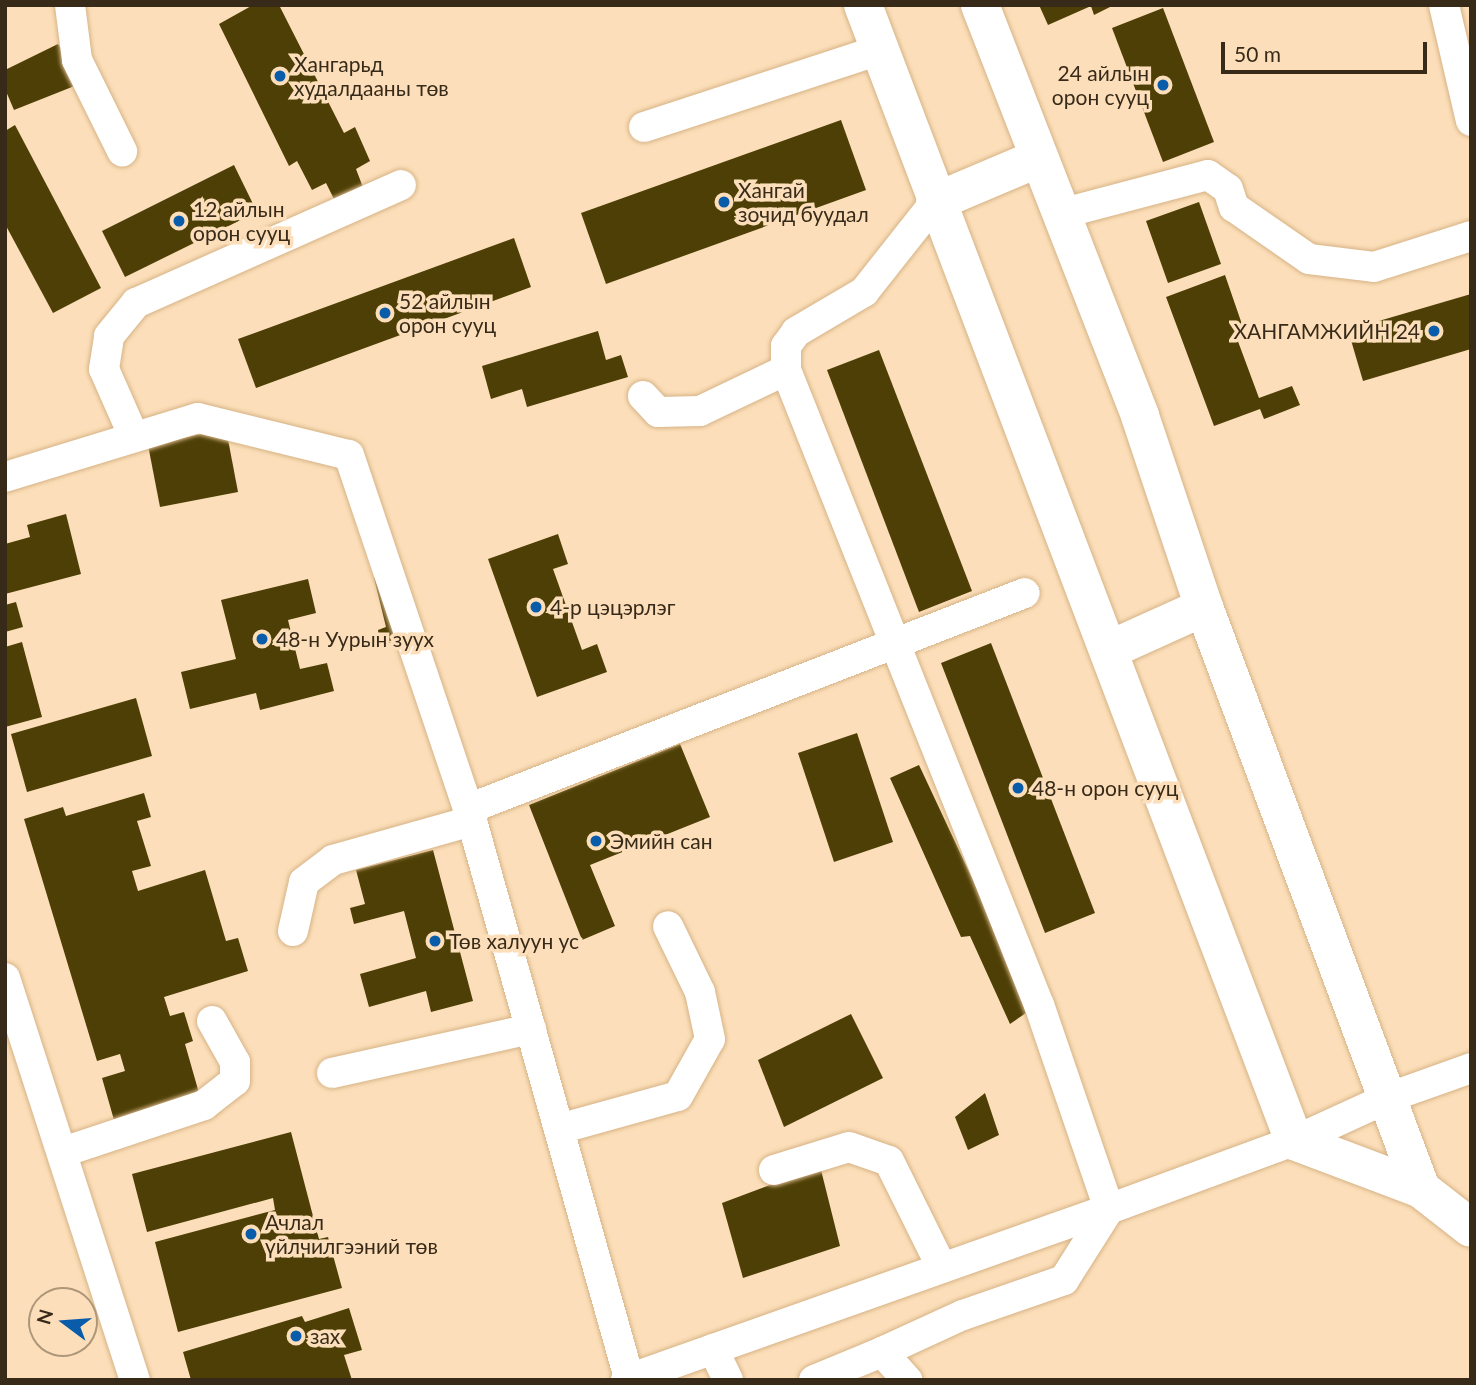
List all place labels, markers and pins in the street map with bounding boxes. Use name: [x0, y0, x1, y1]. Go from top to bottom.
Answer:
place label: Хангарьд худалдааны төв: [294, 51, 449, 101]
place label: 24 айлын орон сууц: [1052, 60, 1149, 110]
marker: Хангарьд худалдааны төв: [272, 68, 288, 84]
marker: 24 айлын орон сууц: [1155, 77, 1171, 93]
place label: Хангай зочид буудал: [738, 177, 869, 227]
marker: Хангай зочид буудал: [716, 194, 732, 210]
place label: 12 айлын орон сууц: [193, 196, 290, 246]
marker: 12 айлын орон сууц: [171, 213, 187, 229]
place label: 52 айлын орон сууц: [399, 288, 496, 338]
marker: 52 айлын орон сууц: [377, 305, 393, 321]
place label: ХАНГАМЖИЙН 24: [1233, 318, 1420, 344]
marker: ХАНГАМЖИЙН 24: [1426, 323, 1442, 339]
place label: 4-р цэцэрлэг: [550, 594, 675, 620]
marker: 4-р цэцэрлэг: [528, 599, 544, 615]
place label: 48-н Уурын зуух: [276, 626, 434, 652]
marker: 48-н Уурын зуух: [254, 631, 270, 647]
place label: 48-н орон сууц: [1032, 775, 1179, 801]
marker: 48-н орон сууц: [1010, 780, 1026, 796]
place label: Эмийн сан: [610, 828, 712, 854]
marker: Эмийн сан: [588, 833, 604, 849]
place label: Төв халуун ус: [449, 928, 579, 954]
marker: Төв халуун ус: [427, 933, 443, 949]
place label: Ачлал үйлчилгээний төв: [265, 1209, 438, 1259]
marker: Ачлал үйлчилгээний төв: [243, 1226, 259, 1242]
place label: зах: [310, 1323, 340, 1349]
marker: зах: [288, 1328, 304, 1344]

